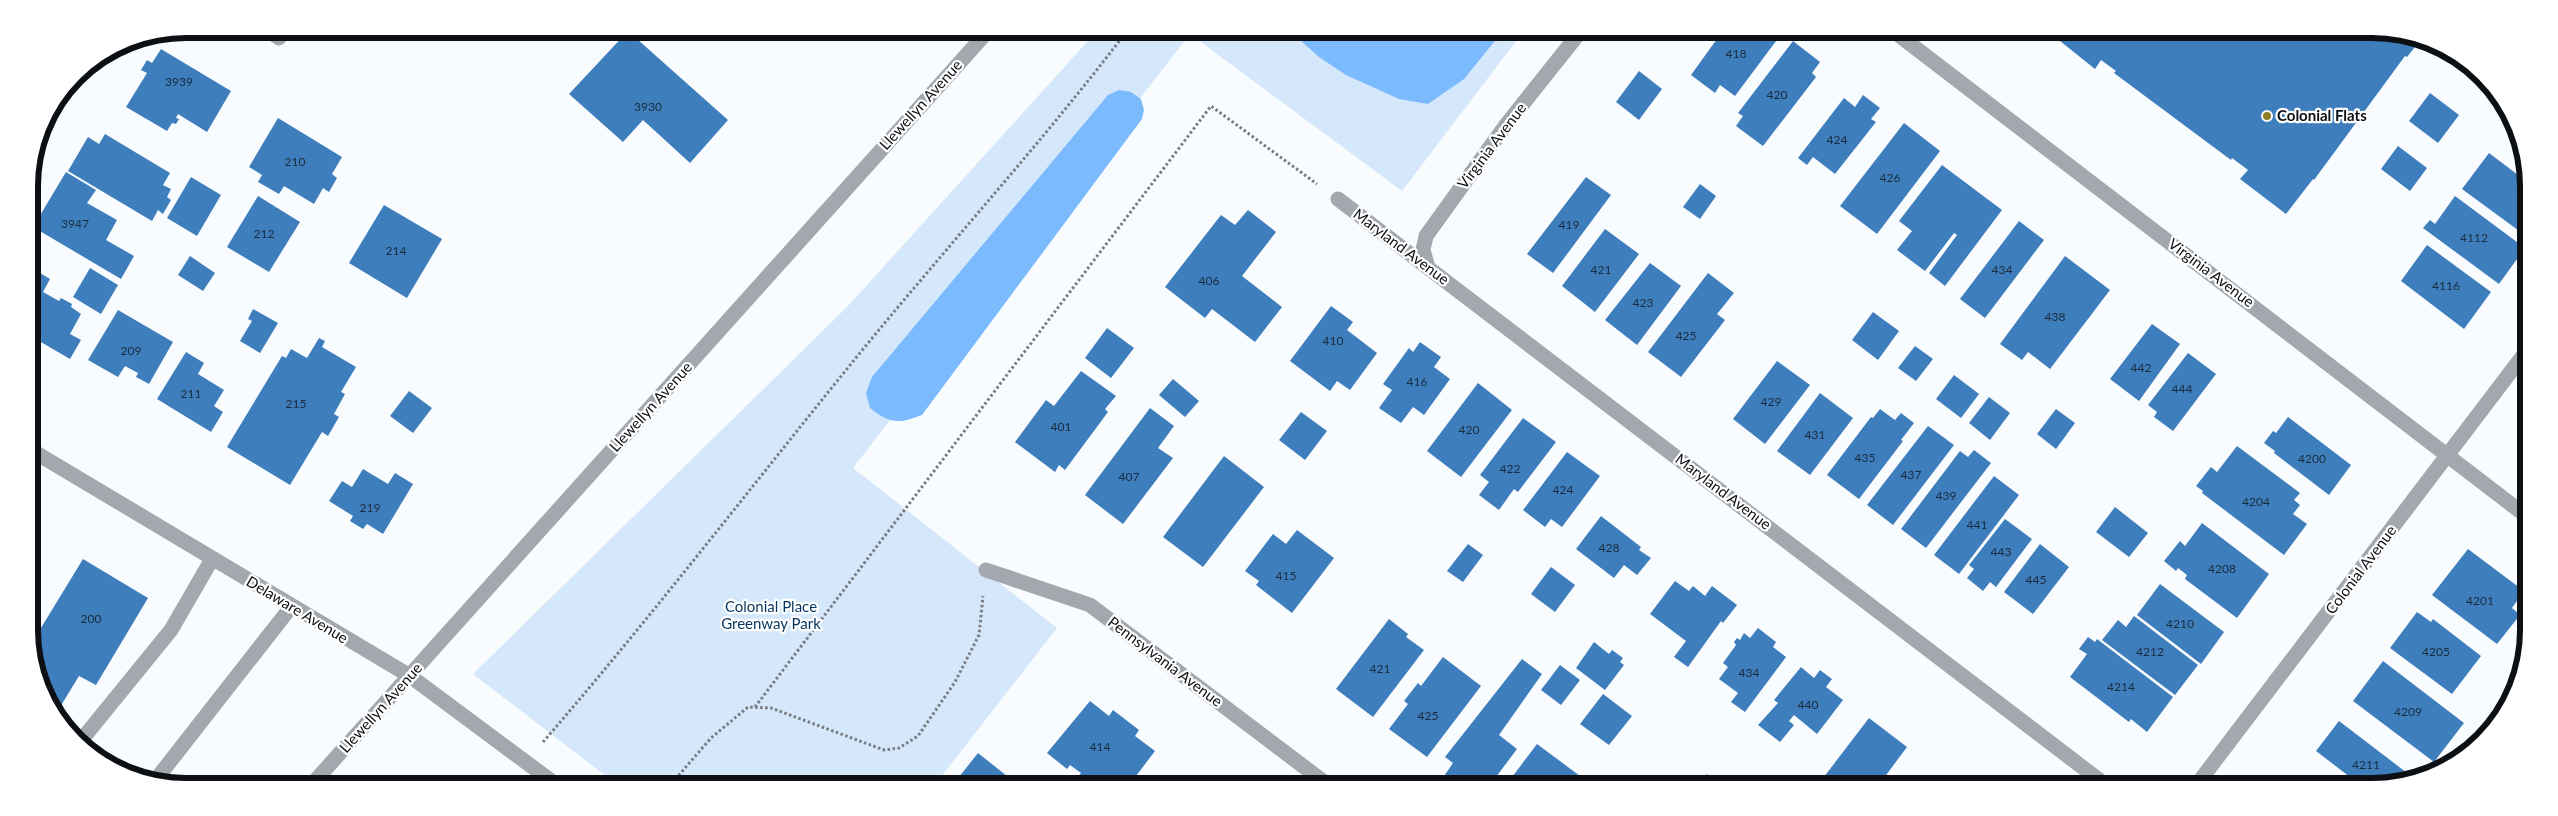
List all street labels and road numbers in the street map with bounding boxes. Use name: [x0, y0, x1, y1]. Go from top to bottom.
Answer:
street label: Llewellyn Avenue: [875, 56, 965, 153]
street label: Virginia Avenue: [1453, 99, 1529, 192]
street label: Maryland Avenue: [1350, 204, 1453, 288]
street label: Virginia Avenue: [2165, 234, 2258, 310]
street label: Llewellyn Avenue: [605, 358, 695, 455]
street label: Maryland Avenue: [1672, 449, 1775, 533]
street label: Colonial Avenue: [2321, 521, 2399, 617]
street label: Delaware Avenue: [243, 572, 352, 647]
street label: Pennsylvania Avenue: [1105, 612, 1226, 710]
street label: Llewellyn Avenue: [335, 659, 425, 756]

